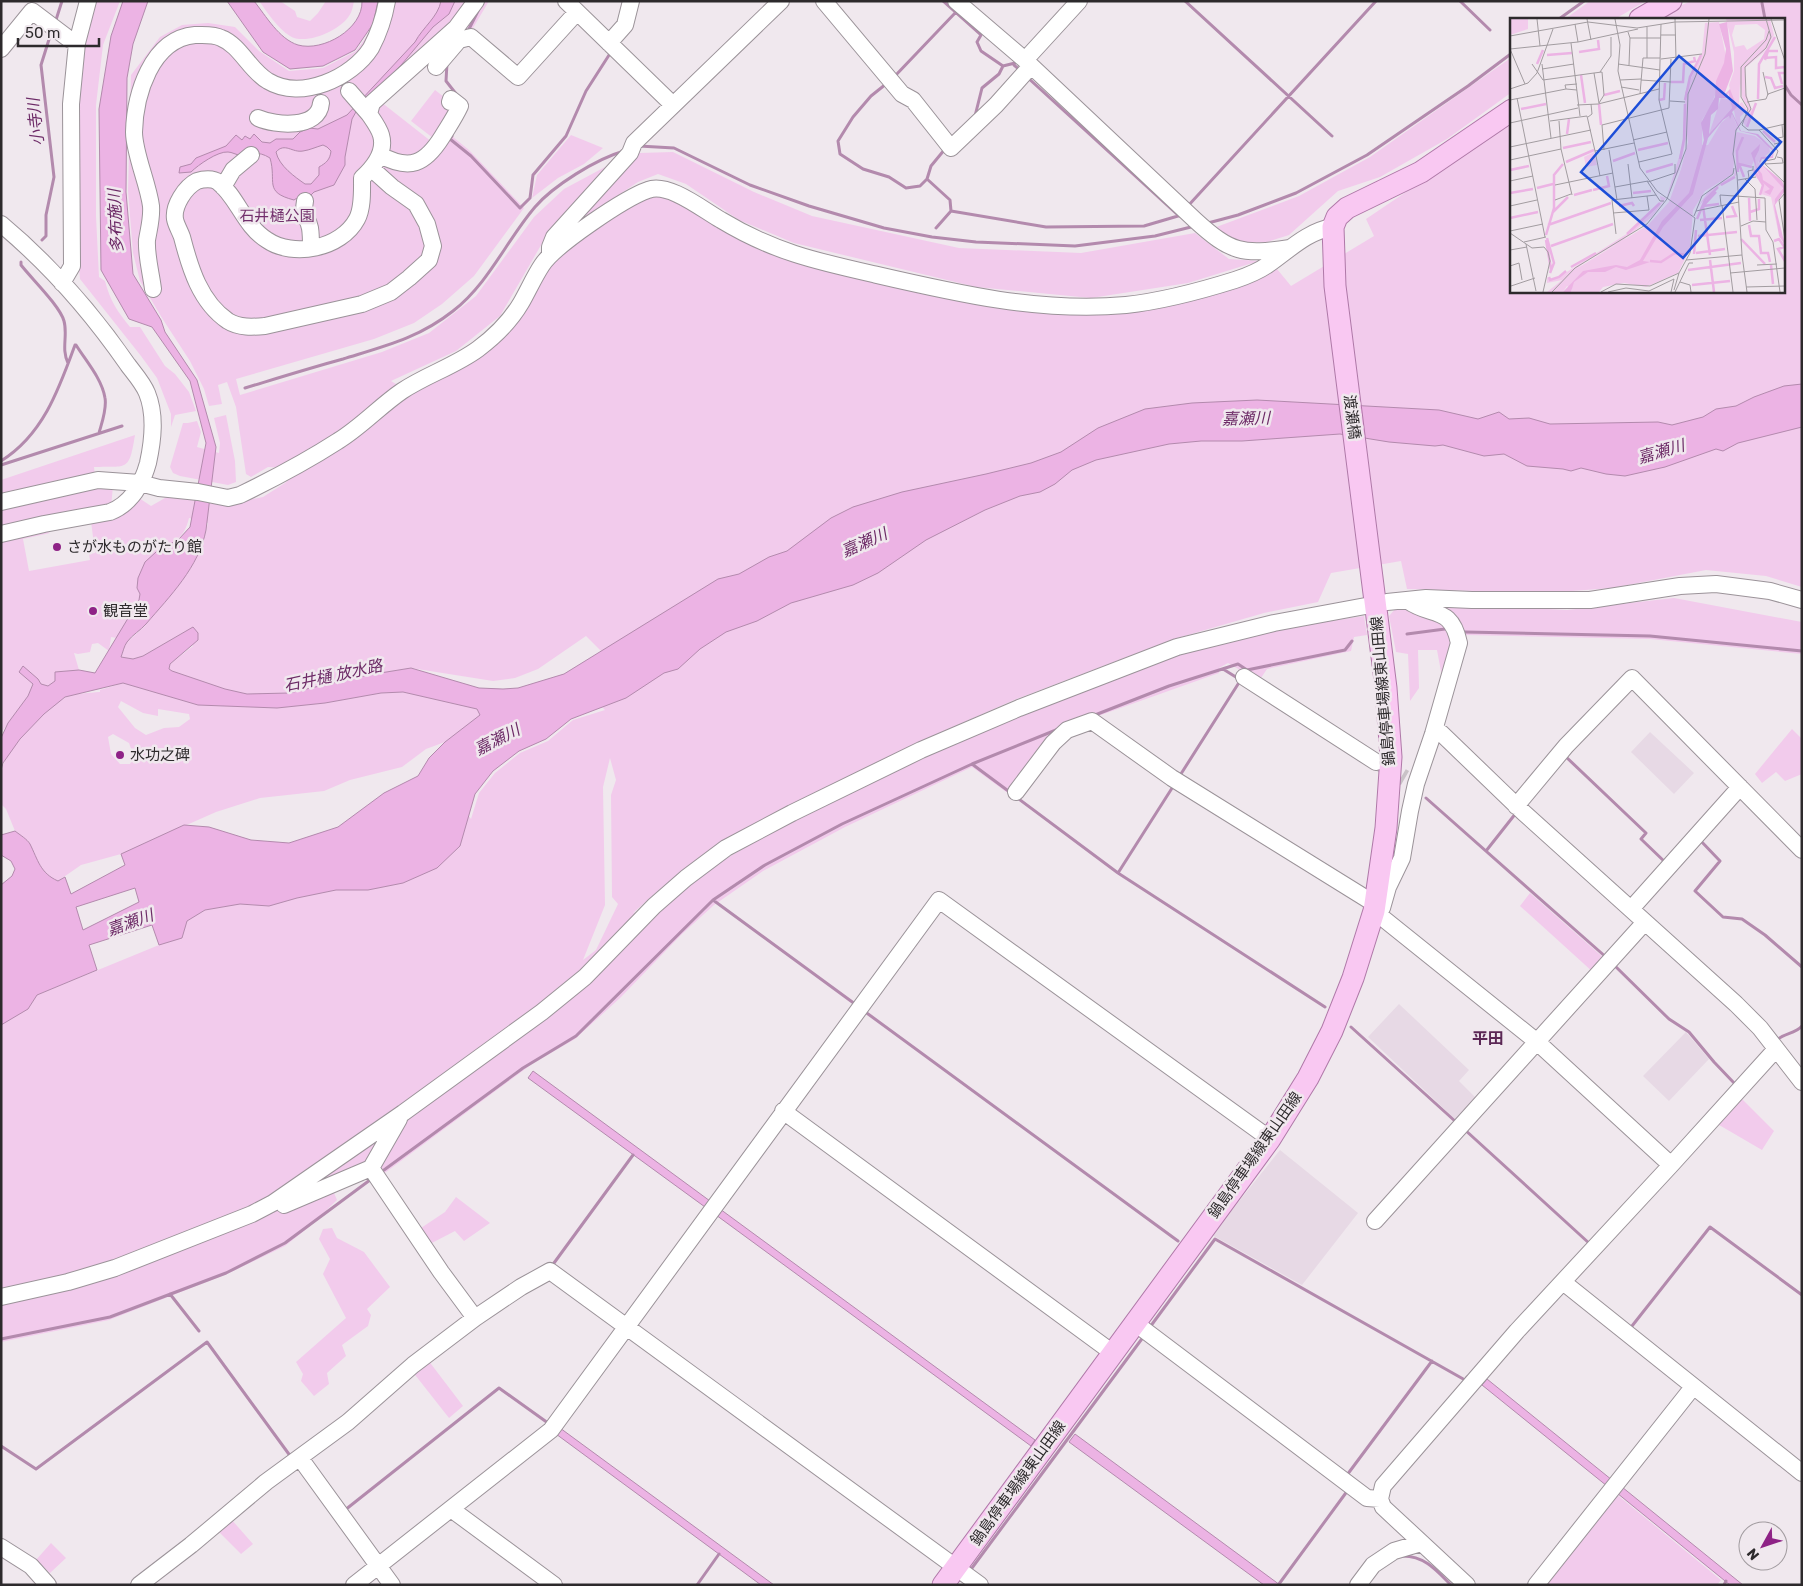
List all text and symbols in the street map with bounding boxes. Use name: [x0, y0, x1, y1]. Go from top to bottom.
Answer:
scale bar: [18, 15, 99, 47]
inset map: [1510, 18, 1786, 292]
text: 50 m: [25, 24, 60, 42]
water label: 小寺川: [23, 95, 47, 147]
water label: 多布施川: [104, 187, 127, 253]
park label: 石井樋公園: [239, 207, 315, 225]
street label: 渡瀬橋: [1340, 394, 1364, 440]
water label: 嘉瀬川: [1222, 409, 1272, 428]
water label: 嘉瀬川: [1635, 435, 1689, 467]
water label: 嘉瀬川: [838, 523, 892, 561]
place label: さが水ものがたり館: [67, 538, 202, 556]
marker: さが水ものがたり館: [51, 541, 63, 553]
place label: 観音堂: [103, 602, 148, 620]
marker: 観音堂: [87, 605, 99, 617]
street label: 鍋島停車場線東山田線: [1367, 615, 1399, 767]
water label: 石井樋 放水路: [282, 655, 386, 695]
water label: 嘉瀬川: [472, 719, 525, 759]
place label: 水功之碑: [130, 746, 190, 764]
marker: 水功之碑: [114, 749, 126, 761]
water label: 嘉瀬川: [104, 905, 158, 940]
district label: 平田: [1472, 1029, 1504, 1048]
street label: 鍋島停車場線東山田線: [1205, 1088, 1305, 1222]
street label: 鍋島停車場線東山田線: [967, 1417, 1069, 1549]
north arrow: [1738, 1521, 1788, 1571]
text: N: [1744, 1545, 1763, 1563]

